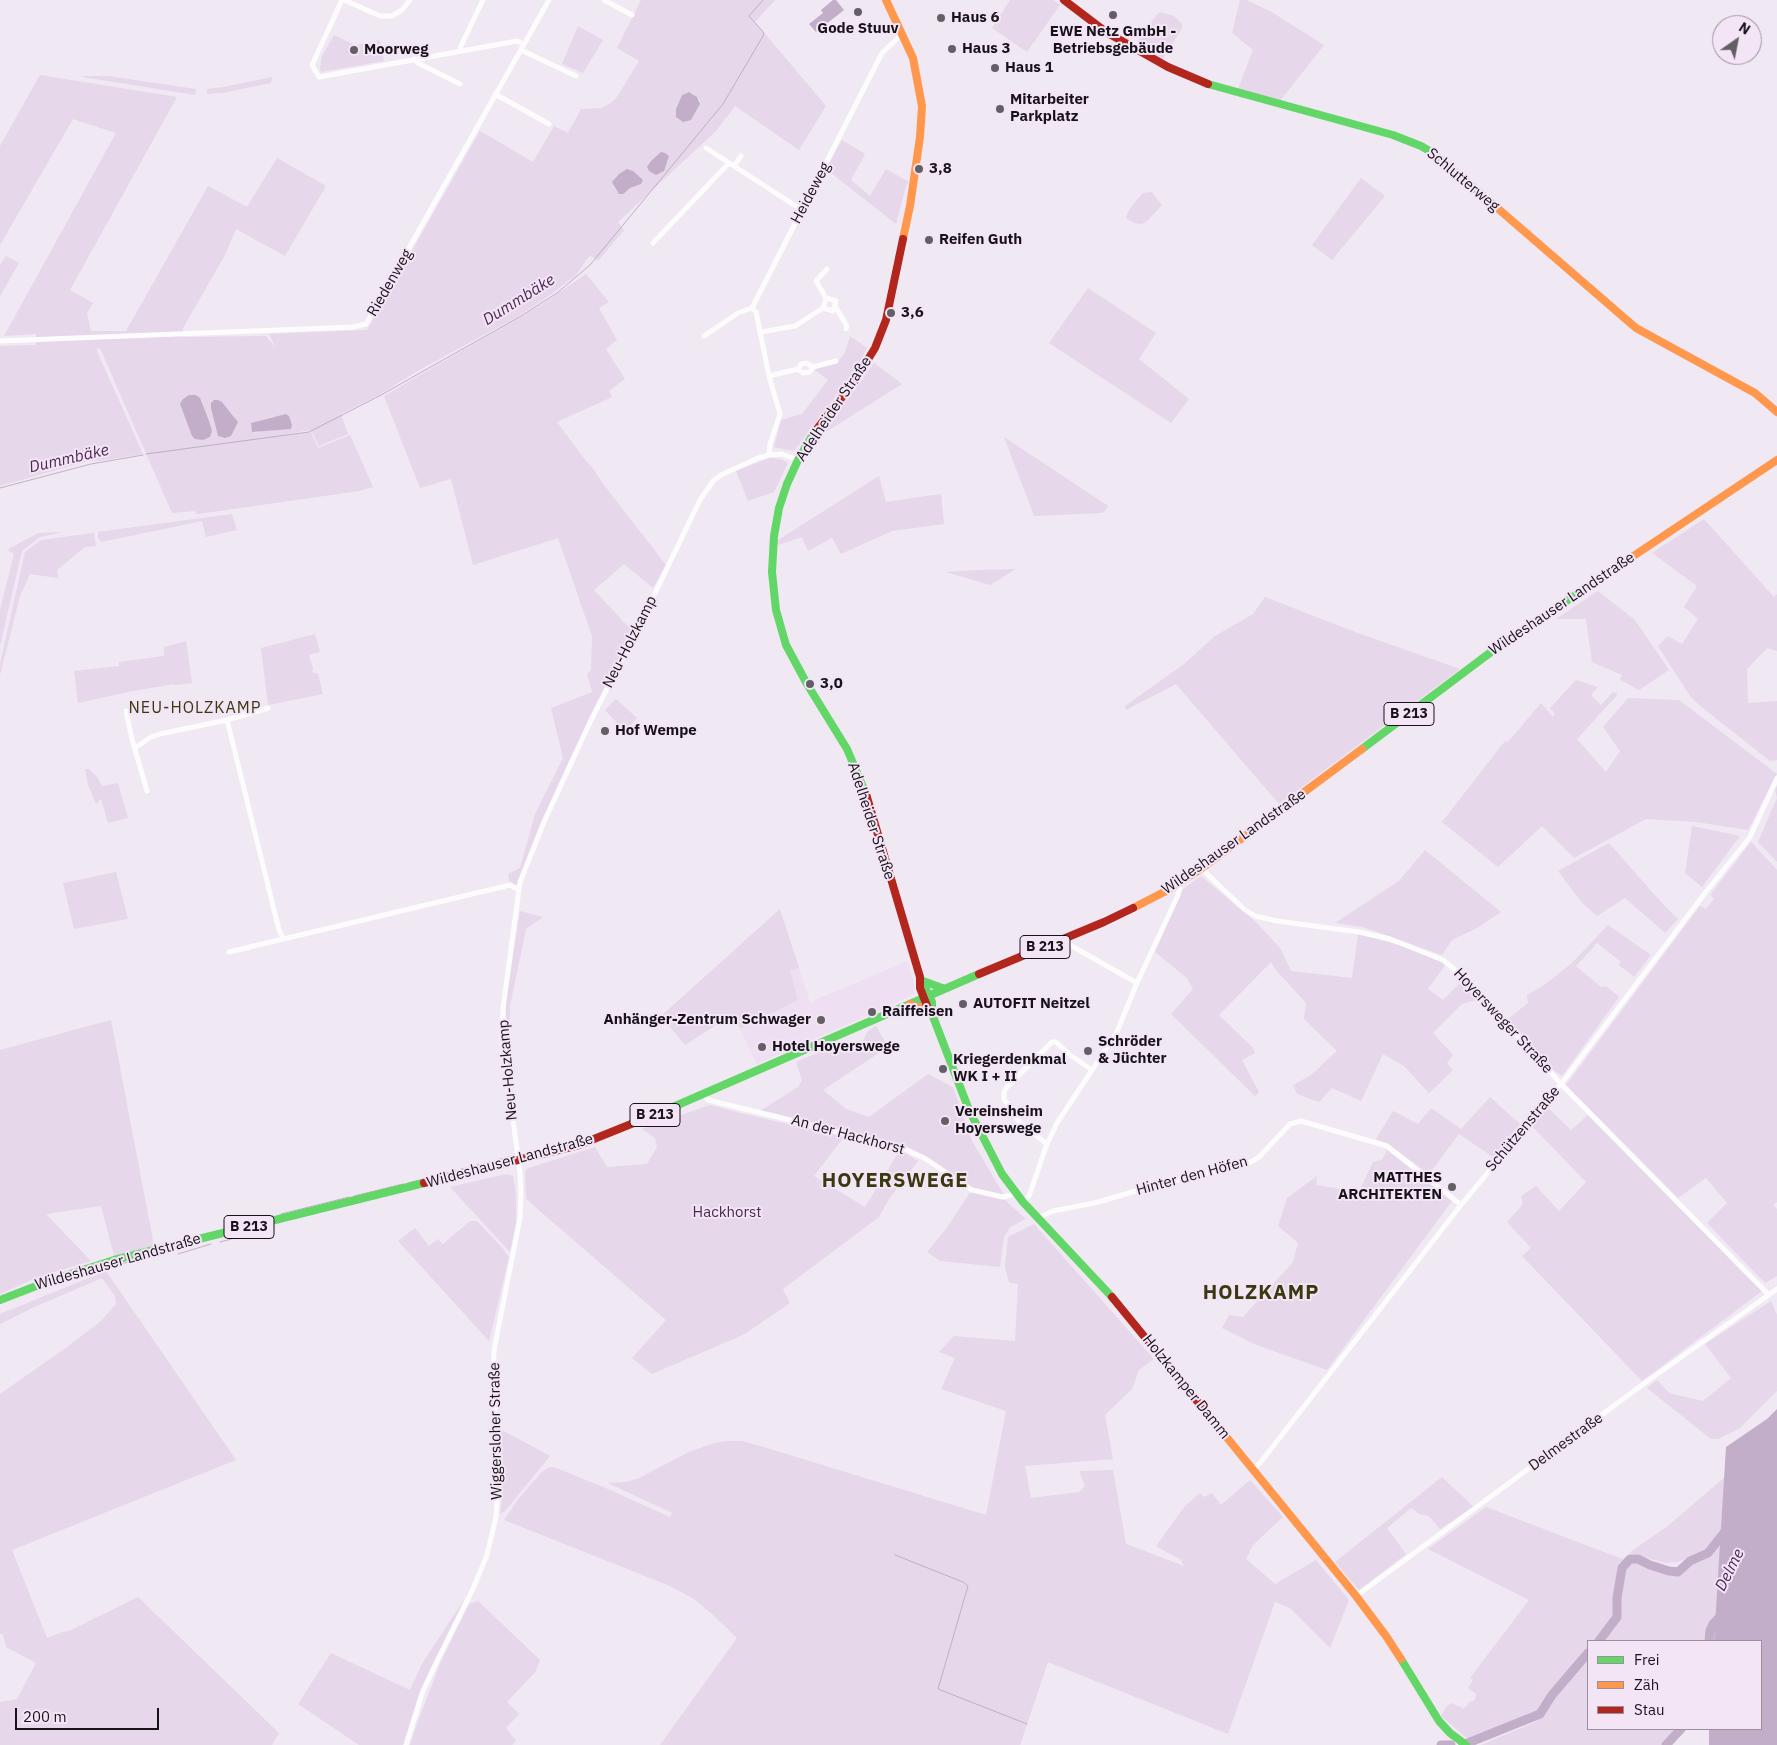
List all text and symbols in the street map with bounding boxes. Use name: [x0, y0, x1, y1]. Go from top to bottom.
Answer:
marker: Gode Stuuv: [852, 6, 864, 18]
place label: Haus 6: [951, 9, 999, 27]
marker: EWE Netz GmbH - Betriebsgebäude: [1107, 9, 1119, 21]
marker: Haus 6: [935, 12, 947, 24]
north arrow: [1712, 15, 1762, 65]
text: N: [1735, 18, 1754, 39]
place label: Gode Stuuv: [817, 20, 899, 38]
place label: EWE Netz GmbH - Betriebsgebäude: [1050, 23, 1176, 58]
place label: Haus 3: [962, 40, 1010, 58]
place label: Moorweg: [364, 41, 429, 59]
marker: Haus 3: [946, 43, 958, 55]
marker: Moorweg: [348, 44, 360, 56]
place label: Haus 1: [1005, 59, 1053, 77]
marker: Haus 1: [989, 62, 1001, 74]
place label: Mitarbeiter Parkplatz: [1010, 91, 1089, 126]
marker: Mitarbeiter Parkplatz: [994, 103, 1006, 115]
street label: Schlutterweg: [1423, 144, 1503, 216]
street label: Heideweg: [787, 159, 835, 227]
place label: 3,8: [929, 160, 952, 178]
marker: 3,8: [913, 163, 925, 175]
place label: Reifen Guth: [939, 231, 1022, 249]
marker: Reifen Guth: [923, 234, 935, 246]
street label: Riedenweg: [364, 246, 416, 320]
water label: Dummbäke: [479, 270, 559, 330]
place label: 3,6: [901, 304, 924, 322]
marker: 3,6: [885, 307, 897, 319]
street label: Adelheider Straße: [792, 353, 876, 465]
water label: Dummbäke: [27, 441, 111, 477]
street label: Wildeshauser Landstraße: [1486, 549, 1638, 659]
street label: Neu-Holzkamp: [599, 593, 661, 691]
place label: 3,0: [820, 675, 843, 693]
marker: 3,0: [804, 678, 816, 690]
district label: NEU-HOLZKAMP: [127, 698, 263, 718]
road number: B 213: [1384, 702, 1434, 726]
place label: Hof Wempe: [615, 722, 697, 740]
marker: Hof Wempe: [599, 725, 611, 737]
street label: Adelheider Straße: [844, 760, 898, 882]
street label: Wildeshauser Landstraße: [1159, 785, 1309, 899]
road number: B 213: [1020, 936, 1070, 959]
street label: Hoyersweger Straße: [1450, 965, 1556, 1077]
place label: AUTOFIT Neitzel: [973, 995, 1090, 1013]
marker: AUTOFIT Neitzel: [957, 998, 969, 1010]
place label: Raiffeisen: [882, 1003, 953, 1021]
marker: Raiffeisen: [866, 1006, 878, 1018]
place label: Anhänger-Zentrum Schwager: [603, 1011, 811, 1029]
marker: Anhänger-Zentrum Schwager: [815, 1014, 827, 1026]
street label: Neu-Holzkamp: [495, 1019, 521, 1121]
place label: Schröder & Jüchter: [1098, 1033, 1167, 1068]
place label: Hotel Hoyerswege: [772, 1038, 900, 1056]
marker: Hotel Hoyerswege: [756, 1041, 768, 1053]
marker: Schröder & Jüchter: [1082, 1045, 1094, 1057]
place label: Kriegerdenkmal WK I + II: [953, 1051, 1066, 1086]
marker: Kriegerdenkmal WK I + II: [937, 1063, 949, 1075]
street label: Schützenstraße: [1482, 1083, 1564, 1175]
place label: Vereinsheim Hoyerswege: [955, 1103, 1043, 1138]
road number: B 213: [630, 1104, 680, 1126]
street label: An der Hackhorst: [789, 1111, 907, 1159]
marker: Vereinsheim Hoyerswege: [939, 1115, 951, 1127]
street label: Wildeshauser Landstraße: [425, 1130, 595, 1192]
street label: Hinter den Höfen: [1134, 1152, 1250, 1200]
district label: HOYERSWEGE: [820, 1169, 970, 1193]
place label: MATTHES ARCHITEKTEN: [1338, 1169, 1442, 1204]
marker: MATTHES ARCHITEKTEN: [1446, 1181, 1458, 1193]
park label: Hackhorst: [693, 1204, 761, 1222]
road number: B 213: [224, 1216, 274, 1238]
street label: Wildeshauser Landstraße: [33, 1230, 203, 1294]
district label: HOLZKAMP: [1202, 1281, 1320, 1305]
street label: Holzkamper Damm: [1138, 1331, 1234, 1443]
street label: Wiggersloher Straße: [486, 1362, 506, 1500]
street label: Delmestraße: [1525, 1409, 1607, 1475]
water label: Delme: [1711, 1546, 1749, 1594]
legend: [1587, 1640, 1762, 1730]
text: Frei: [1634, 1650, 1660, 1669]
text: Zäh: [1634, 1675, 1659, 1694]
scale bar: [18, 1698, 161, 1730]
text: Stau: [1634, 1700, 1665, 1719]
text: 200 m: [23, 1707, 67, 1726]

